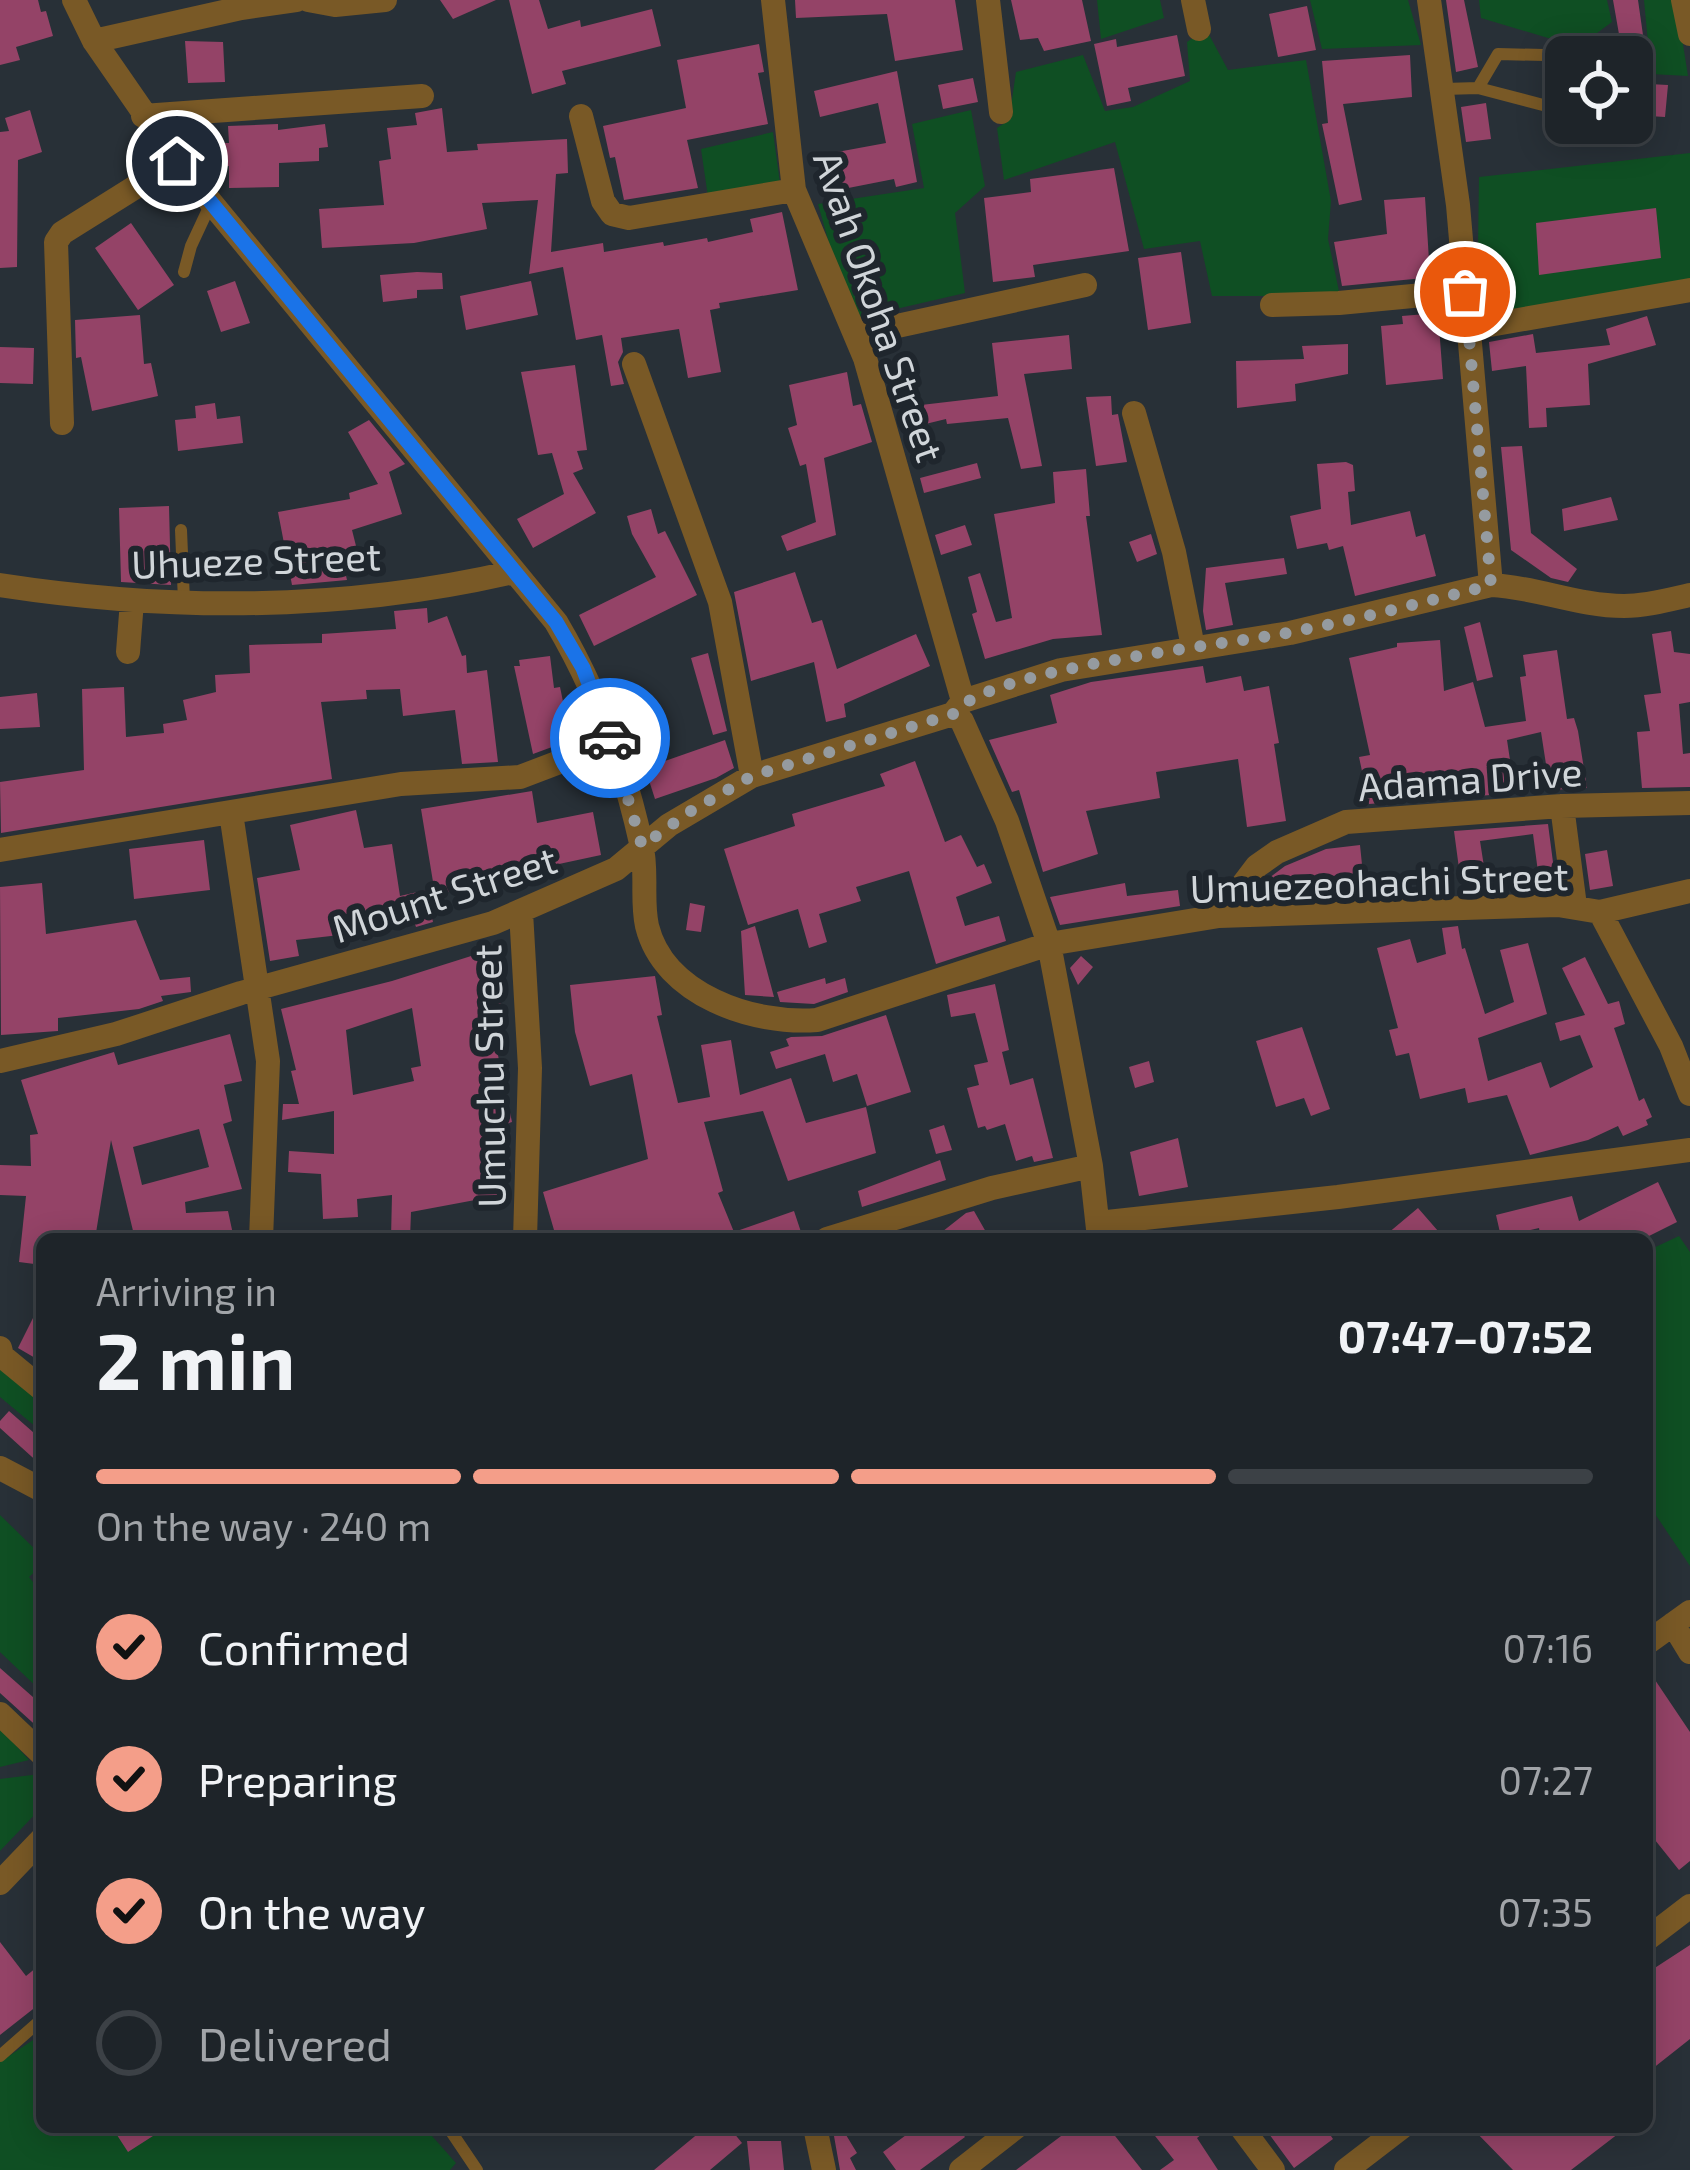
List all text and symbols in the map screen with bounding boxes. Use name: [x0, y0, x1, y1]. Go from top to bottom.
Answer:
map controls: [1545, 36, 1653, 144]
button: locate: [1545, 36, 1653, 144]
pin: [126, 110, 228, 212]
icon: home: [144, 128, 210, 194]
street label: Avah Okoha Street: [805, 145, 955, 467]
pin: [1414, 241, 1516, 343]
icon: bag: [1432, 259, 1498, 325]
street label: Uhueze Street: [130, 531, 382, 587]
courier: [550, 678, 670, 798]
icon: car: [577, 705, 643, 771]
street label: Adama Drive: [1356, 747, 1584, 809]
street label: Mount Street: [326, 835, 562, 951]
street label: Umuezeohachi Street: [1189, 851, 1569, 911]
street label: Umuchu Street: [462, 944, 514, 1208]
text: Arriving in: [96, 1267, 277, 1314]
text: 07:47–07:52: [1338, 1308, 1593, 1362]
text: 2 min: [96, 1312, 295, 1406]
text: On the way · 240 m: [96, 1502, 431, 1549]
icon: check: [96, 1614, 162, 1680]
text: Confirmed: [198, 1620, 410, 1674]
text: 07:16: [1502, 1624, 1593, 1671]
icon: check: [96, 1746, 162, 1812]
text: Preparing: [198, 1752, 397, 1806]
text: 07:27: [1498, 1756, 1593, 1803]
icon: check: [96, 1878, 162, 1944]
text: On the way: [198, 1884, 425, 1938]
text: 07:35: [1498, 1888, 1593, 1935]
text: Delivered: [198, 2016, 392, 2070]

